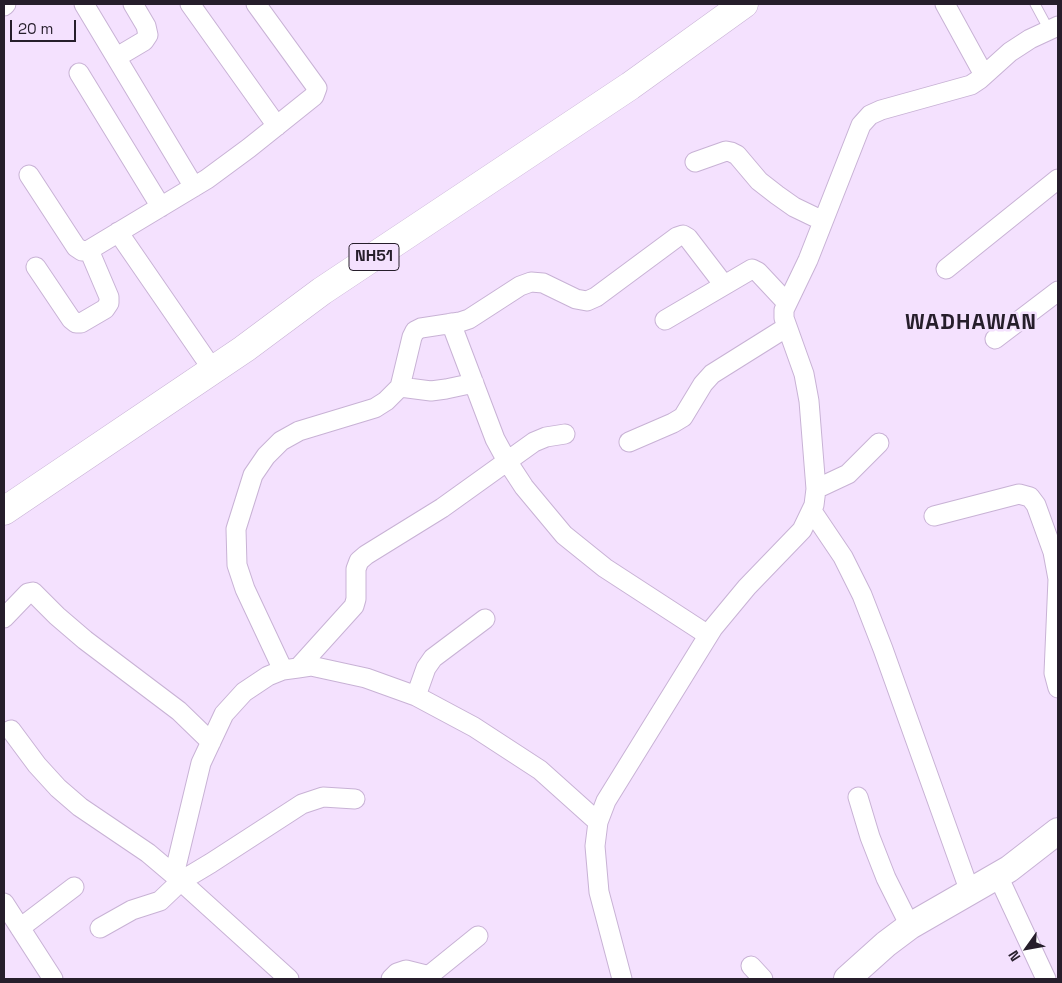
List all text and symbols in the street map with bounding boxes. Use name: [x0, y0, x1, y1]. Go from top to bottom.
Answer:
scale bar: [12, 10, 79, 42]
text: 20 m: [18, 19, 53, 38]
road number: NH51: [349, 243, 399, 270]
district label: WADHAWAN: [904, 310, 1038, 336]
north arrow: [1002, 923, 1052, 973]
text: N: [1004, 947, 1024, 965]

